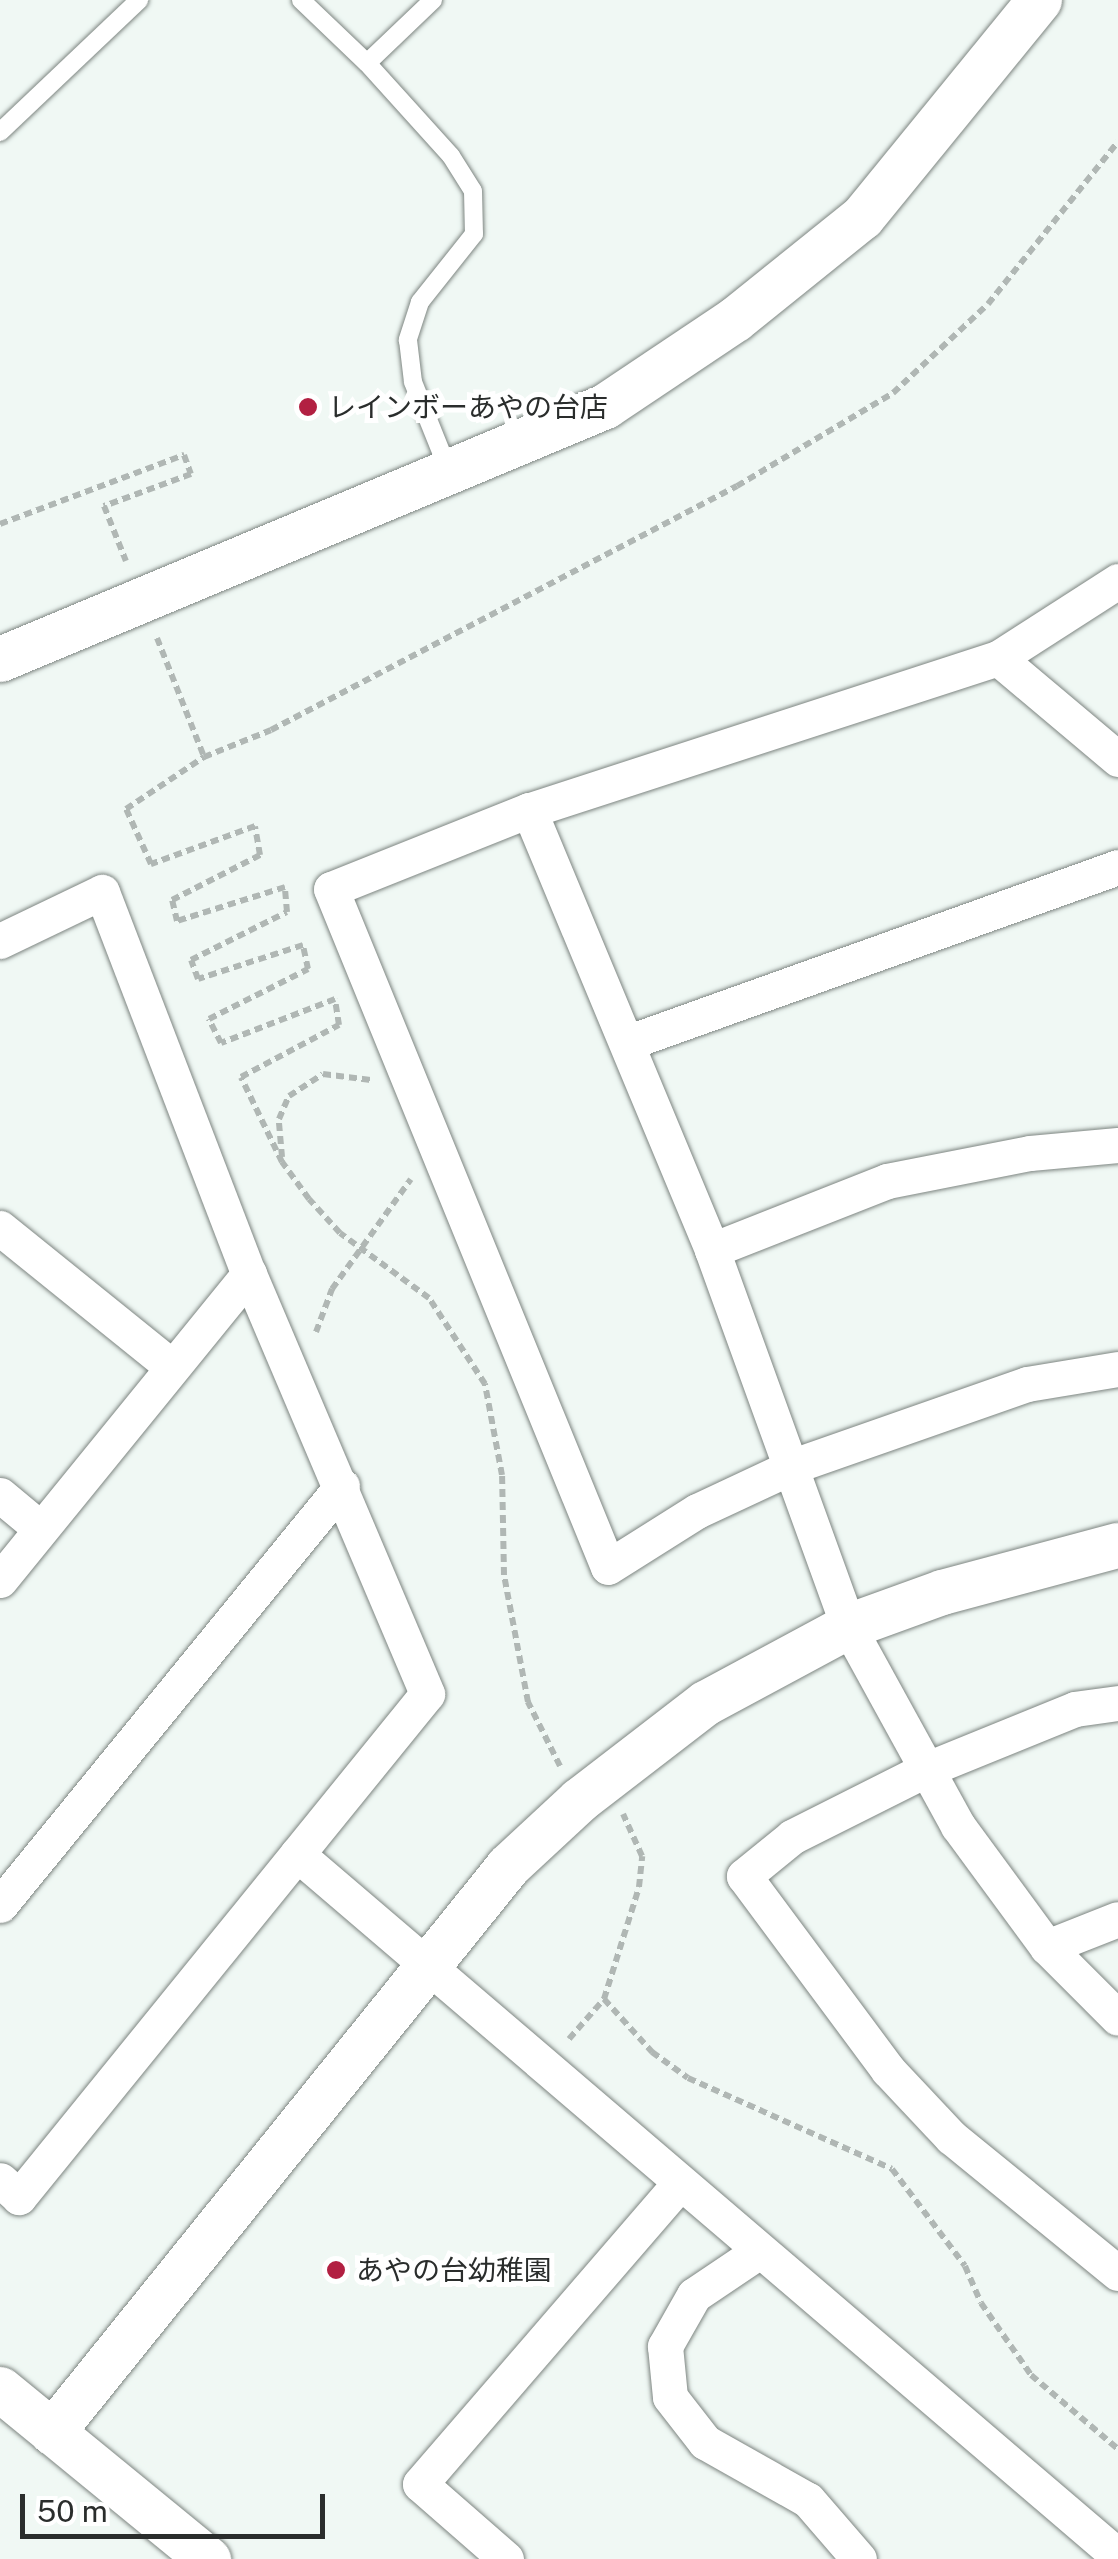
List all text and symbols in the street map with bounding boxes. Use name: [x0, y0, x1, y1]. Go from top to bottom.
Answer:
place label: レインボーあやの台店: [328, 390, 608, 424]
marker: レインボーあやの台店: [297, 396, 319, 418]
place label: あやの台幼稚園: [356, 2253, 552, 2287]
marker: あやの台幼稚園: [325, 2259, 347, 2281]
scale bar: [25, 2474, 330, 2536]
text: 50 m: [37, 2493, 108, 2529]

